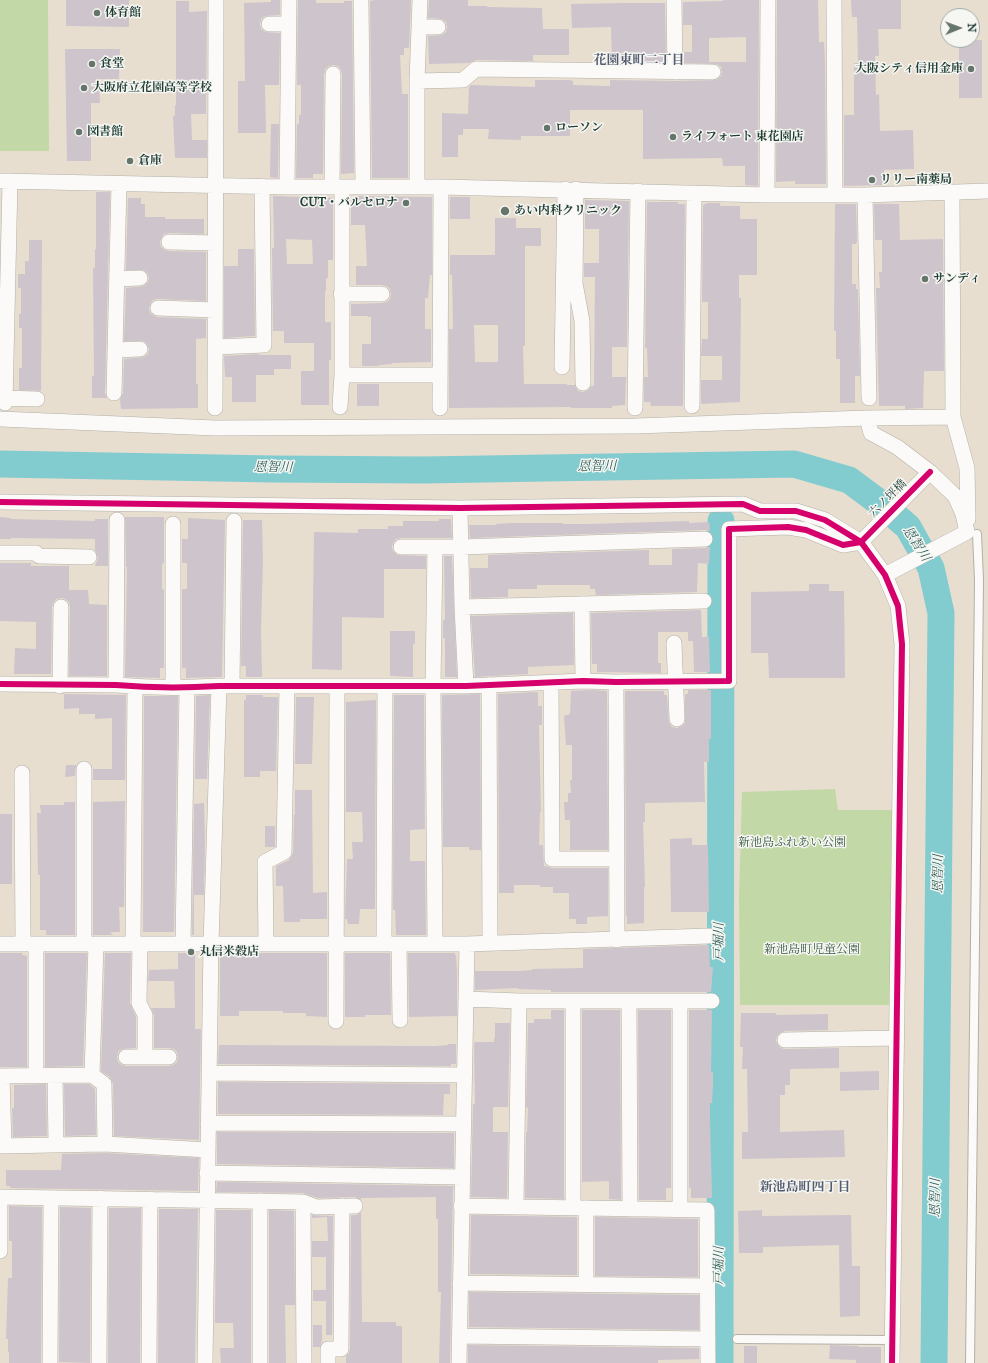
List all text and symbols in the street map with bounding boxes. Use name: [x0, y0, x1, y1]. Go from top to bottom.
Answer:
place label: 体育館: [105, 6, 141, 20]
marker: 体育館: [92, 8, 102, 18]
north arrow: [940, 8, 980, 48]
text: N: [965, 23, 978, 33]
district label: 花園東町二丁目: [594, 53, 684, 69]
place label: 食堂: [100, 57, 124, 71]
marker: 食堂: [87, 59, 97, 69]
place label: 大阪シティ信用金庫: [855, 62, 963, 76]
marker: 大阪シティ信用金庫: [966, 64, 976, 74]
place label: 大阪府立花園高等学校: [92, 81, 212, 95]
marker: 大阪府立花園高等学校: [79, 83, 89, 93]
place label: ローソン: [555, 121, 603, 135]
marker: ローソン: [542, 123, 552, 133]
place label: 図書館: [87, 125, 123, 139]
marker: 図書館: [74, 127, 84, 137]
place label: ライフォート 東花園店: [681, 130, 804, 144]
marker: ライフォート 東花園店: [668, 132, 678, 142]
place label: 倉庫: [138, 154, 162, 168]
marker: 倉庫: [125, 156, 135, 166]
place label: リリー南薬局: [880, 173, 952, 187]
marker: リリー南薬局: [867, 175, 877, 185]
place label: CUT・バルセロナ: [300, 196, 398, 210]
marker: CUT・バルセロナ: [401, 198, 411, 208]
place label: あい内科クリニック: [514, 204, 622, 218]
marker: あい内科クリニック: [499, 205, 511, 217]
place label: サンディ: [933, 272, 981, 286]
marker: サンディ: [920, 274, 930, 284]
water label: 恩智川: [577, 459, 617, 475]
water label: 恩智川: [253, 460, 293, 476]
street label: 六ノ坪橋: [866, 477, 910, 521]
water label: 恩智川: [899, 523, 933, 565]
park label: 新池島ふれあい公園: [738, 836, 846, 850]
water label: 恩智川: [931, 854, 947, 894]
water label: 戸堀川: [712, 923, 728, 961]
park label: 新池島町児童公園: [764, 943, 860, 957]
place label: 丸信米穀店: [199, 945, 259, 959]
marker: 丸信米穀店: [186, 947, 196, 957]
water label: 恩智川: [928, 1178, 944, 1218]
district label: 新池島町四丁目: [760, 1180, 850, 1196]
water label: 戸堀川: [712, 1247, 728, 1285]

